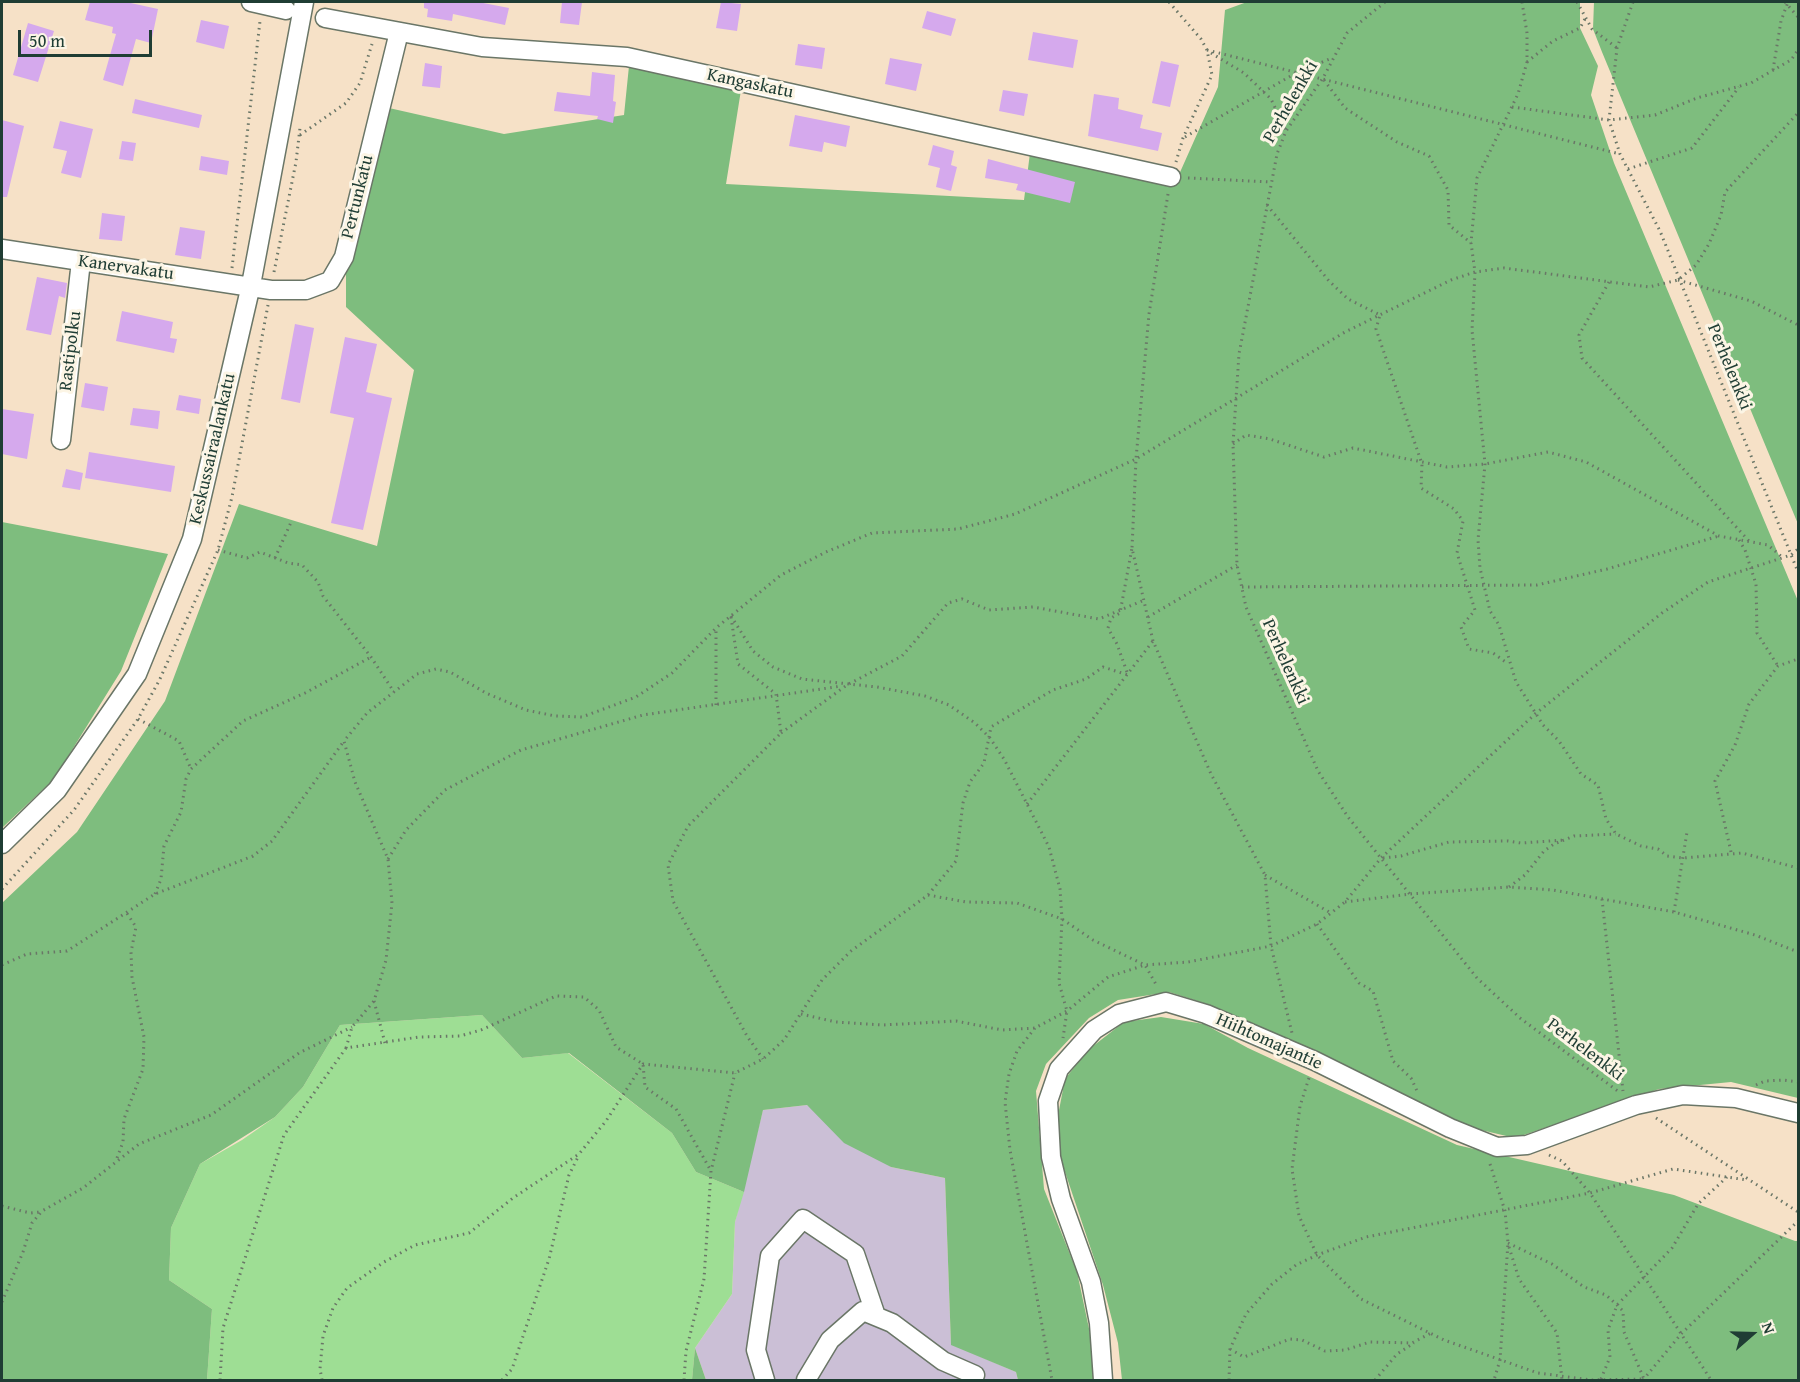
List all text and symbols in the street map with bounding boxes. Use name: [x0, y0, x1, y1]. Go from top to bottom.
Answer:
scale bar: [21, 18, 154, 56]
text: 50 m: [29, 27, 65, 54]
street label: Perhelenkki: [1259, 57, 1323, 147]
street label: Kangaskatu: [705, 64, 795, 104]
street label: Pertunkatu: [337, 153, 379, 241]
street label: Kanervakatu: [77, 251, 175, 285]
street label: Rastipolku: [55, 310, 87, 392]
street label: Perhelenkki: [1702, 321, 1756, 413]
street label: Keskussairaalankatu: [185, 371, 241, 527]
street label: Perhelenkki: [1257, 616, 1313, 708]
street label: Hiihtomajantie: [1212, 1009, 1326, 1075]
street label: Perhelenkki: [1542, 1014, 1628, 1086]
north arrow: [1722, 1304, 1782, 1364]
text: N: [1756, 1319, 1782, 1337]

